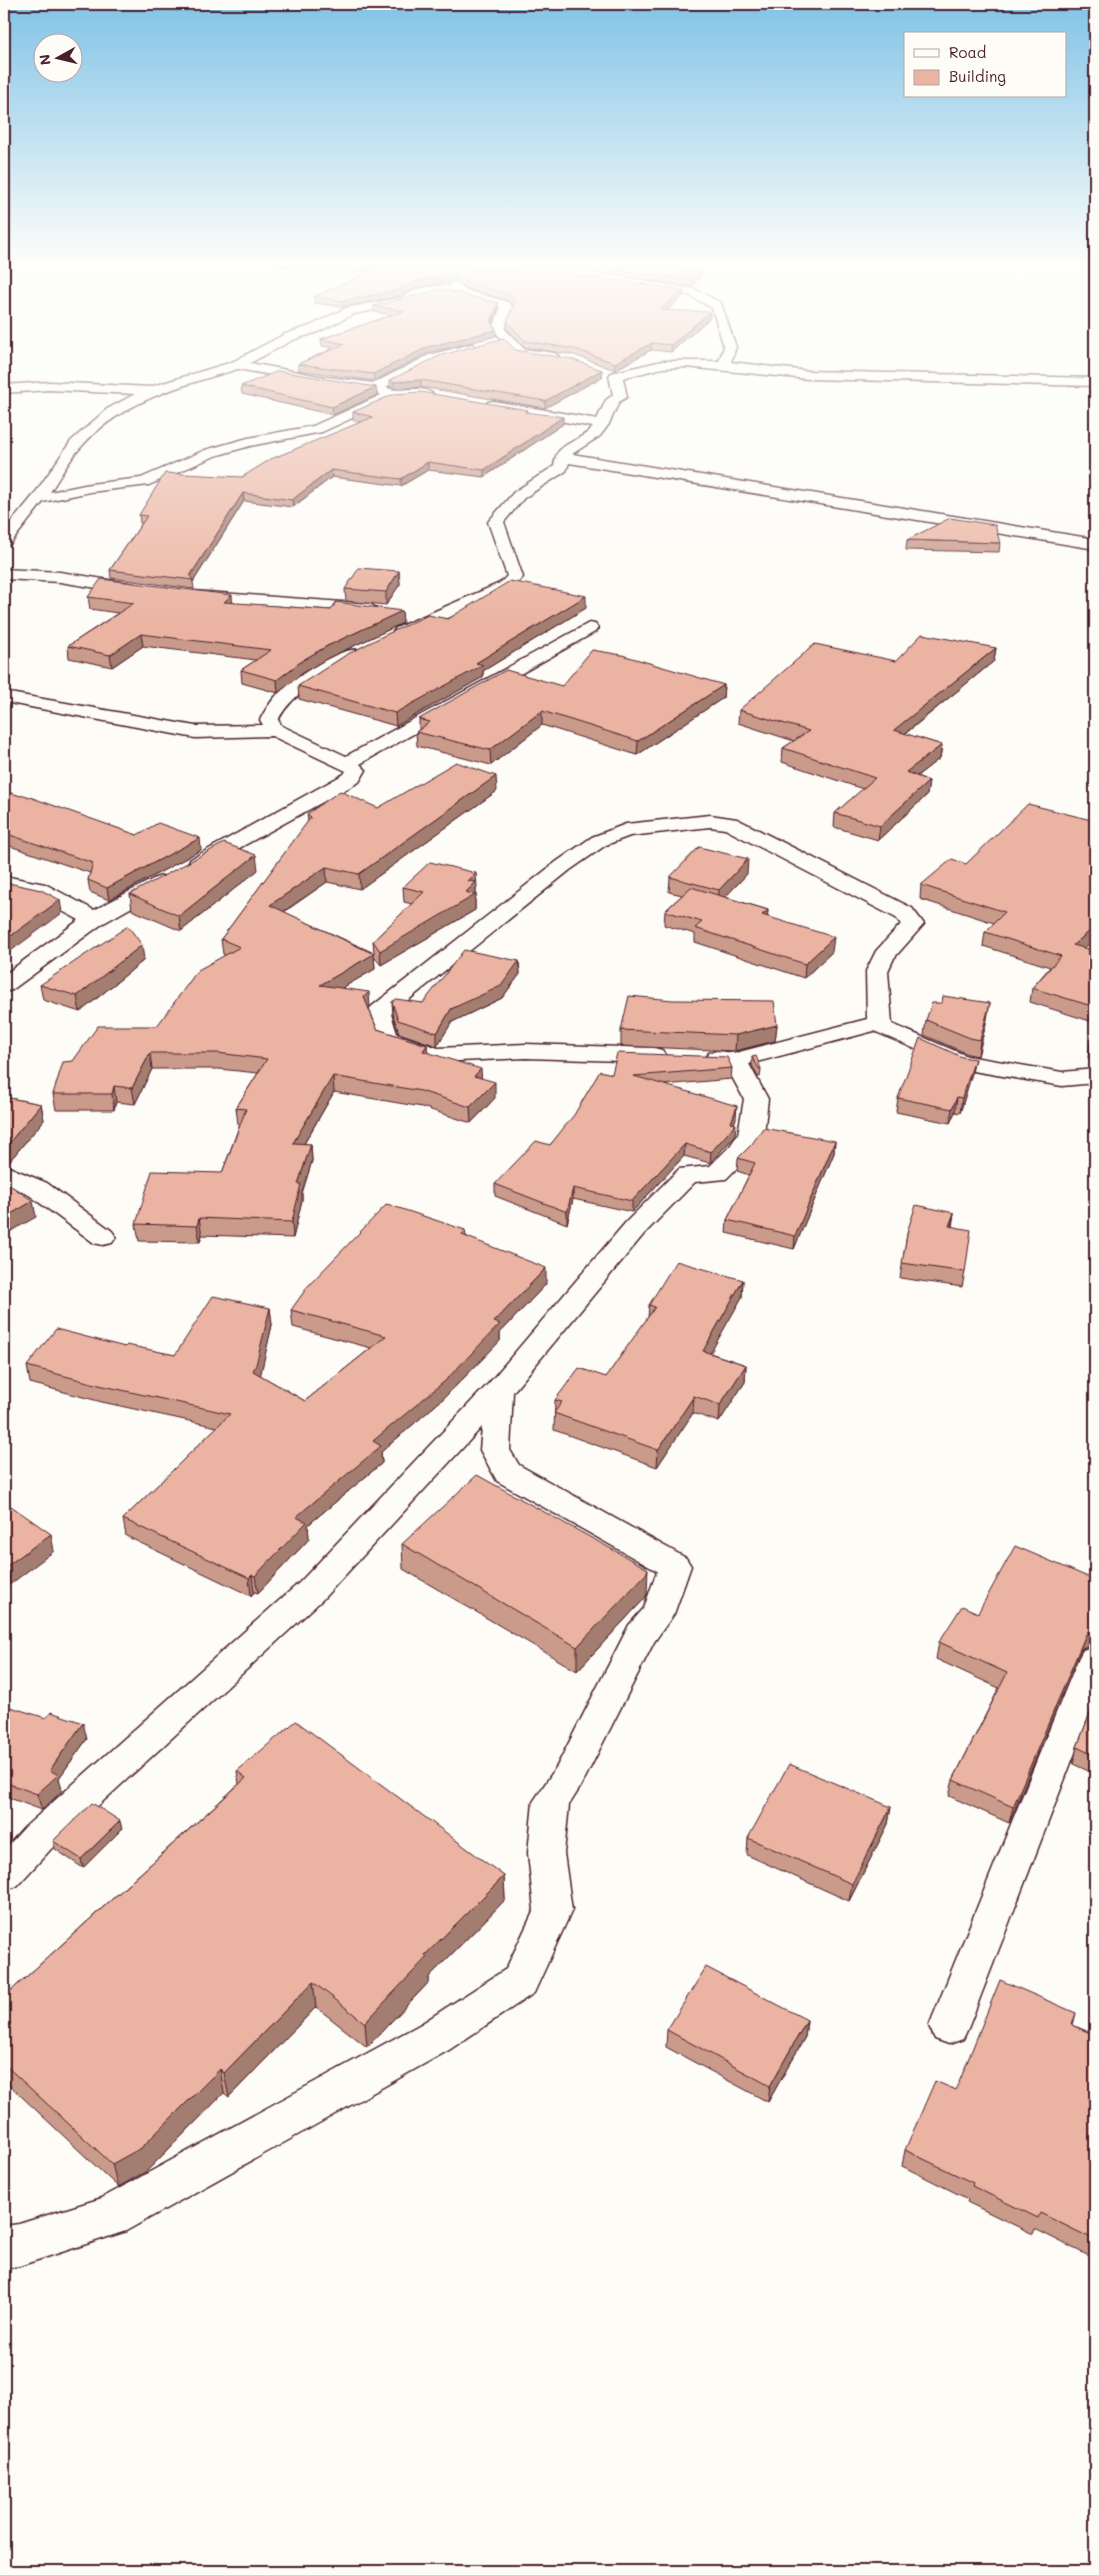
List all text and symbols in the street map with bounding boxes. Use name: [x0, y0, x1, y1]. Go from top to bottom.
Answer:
north arrow: [32, 32, 82, 82]
legend: [904, 32, 1066, 98]
text: Road: [949, 42, 986, 62]
text: N: [34, 53, 55, 66]
text: Building: [949, 66, 1006, 86]

